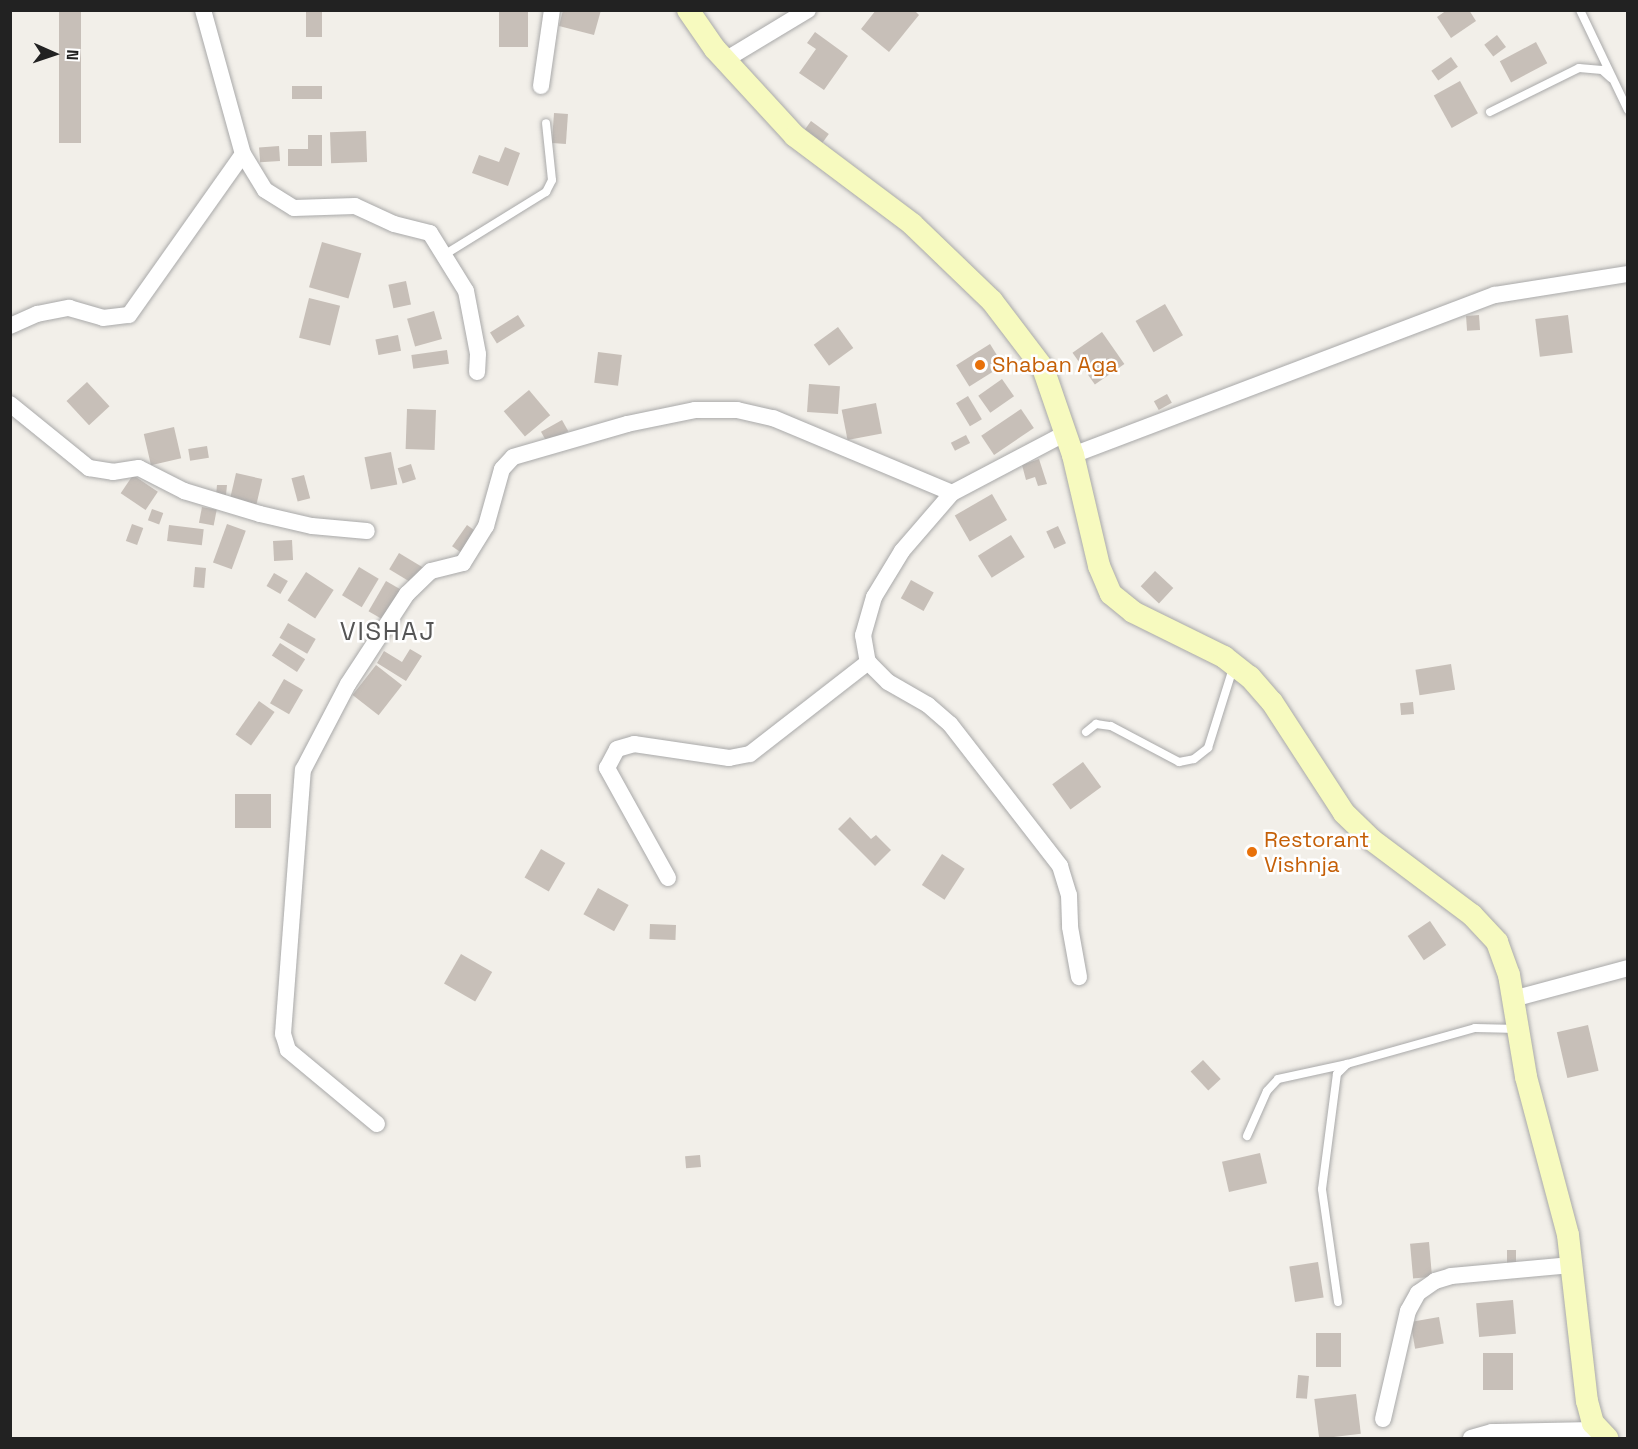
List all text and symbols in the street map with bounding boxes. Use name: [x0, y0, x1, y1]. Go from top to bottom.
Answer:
north arrow: [24, 24, 84, 84]
text: N: [62, 49, 83, 61]
place label: Shaban Aga: [992, 352, 1118, 378]
marker: Shaban Aga: [973, 358, 987, 372]
district label: VISHAJ: [340, 616, 436, 648]
place label: Restorant Vishnja: [1264, 826, 1369, 878]
marker: Restorant Vishnja: [1245, 845, 1259, 859]

